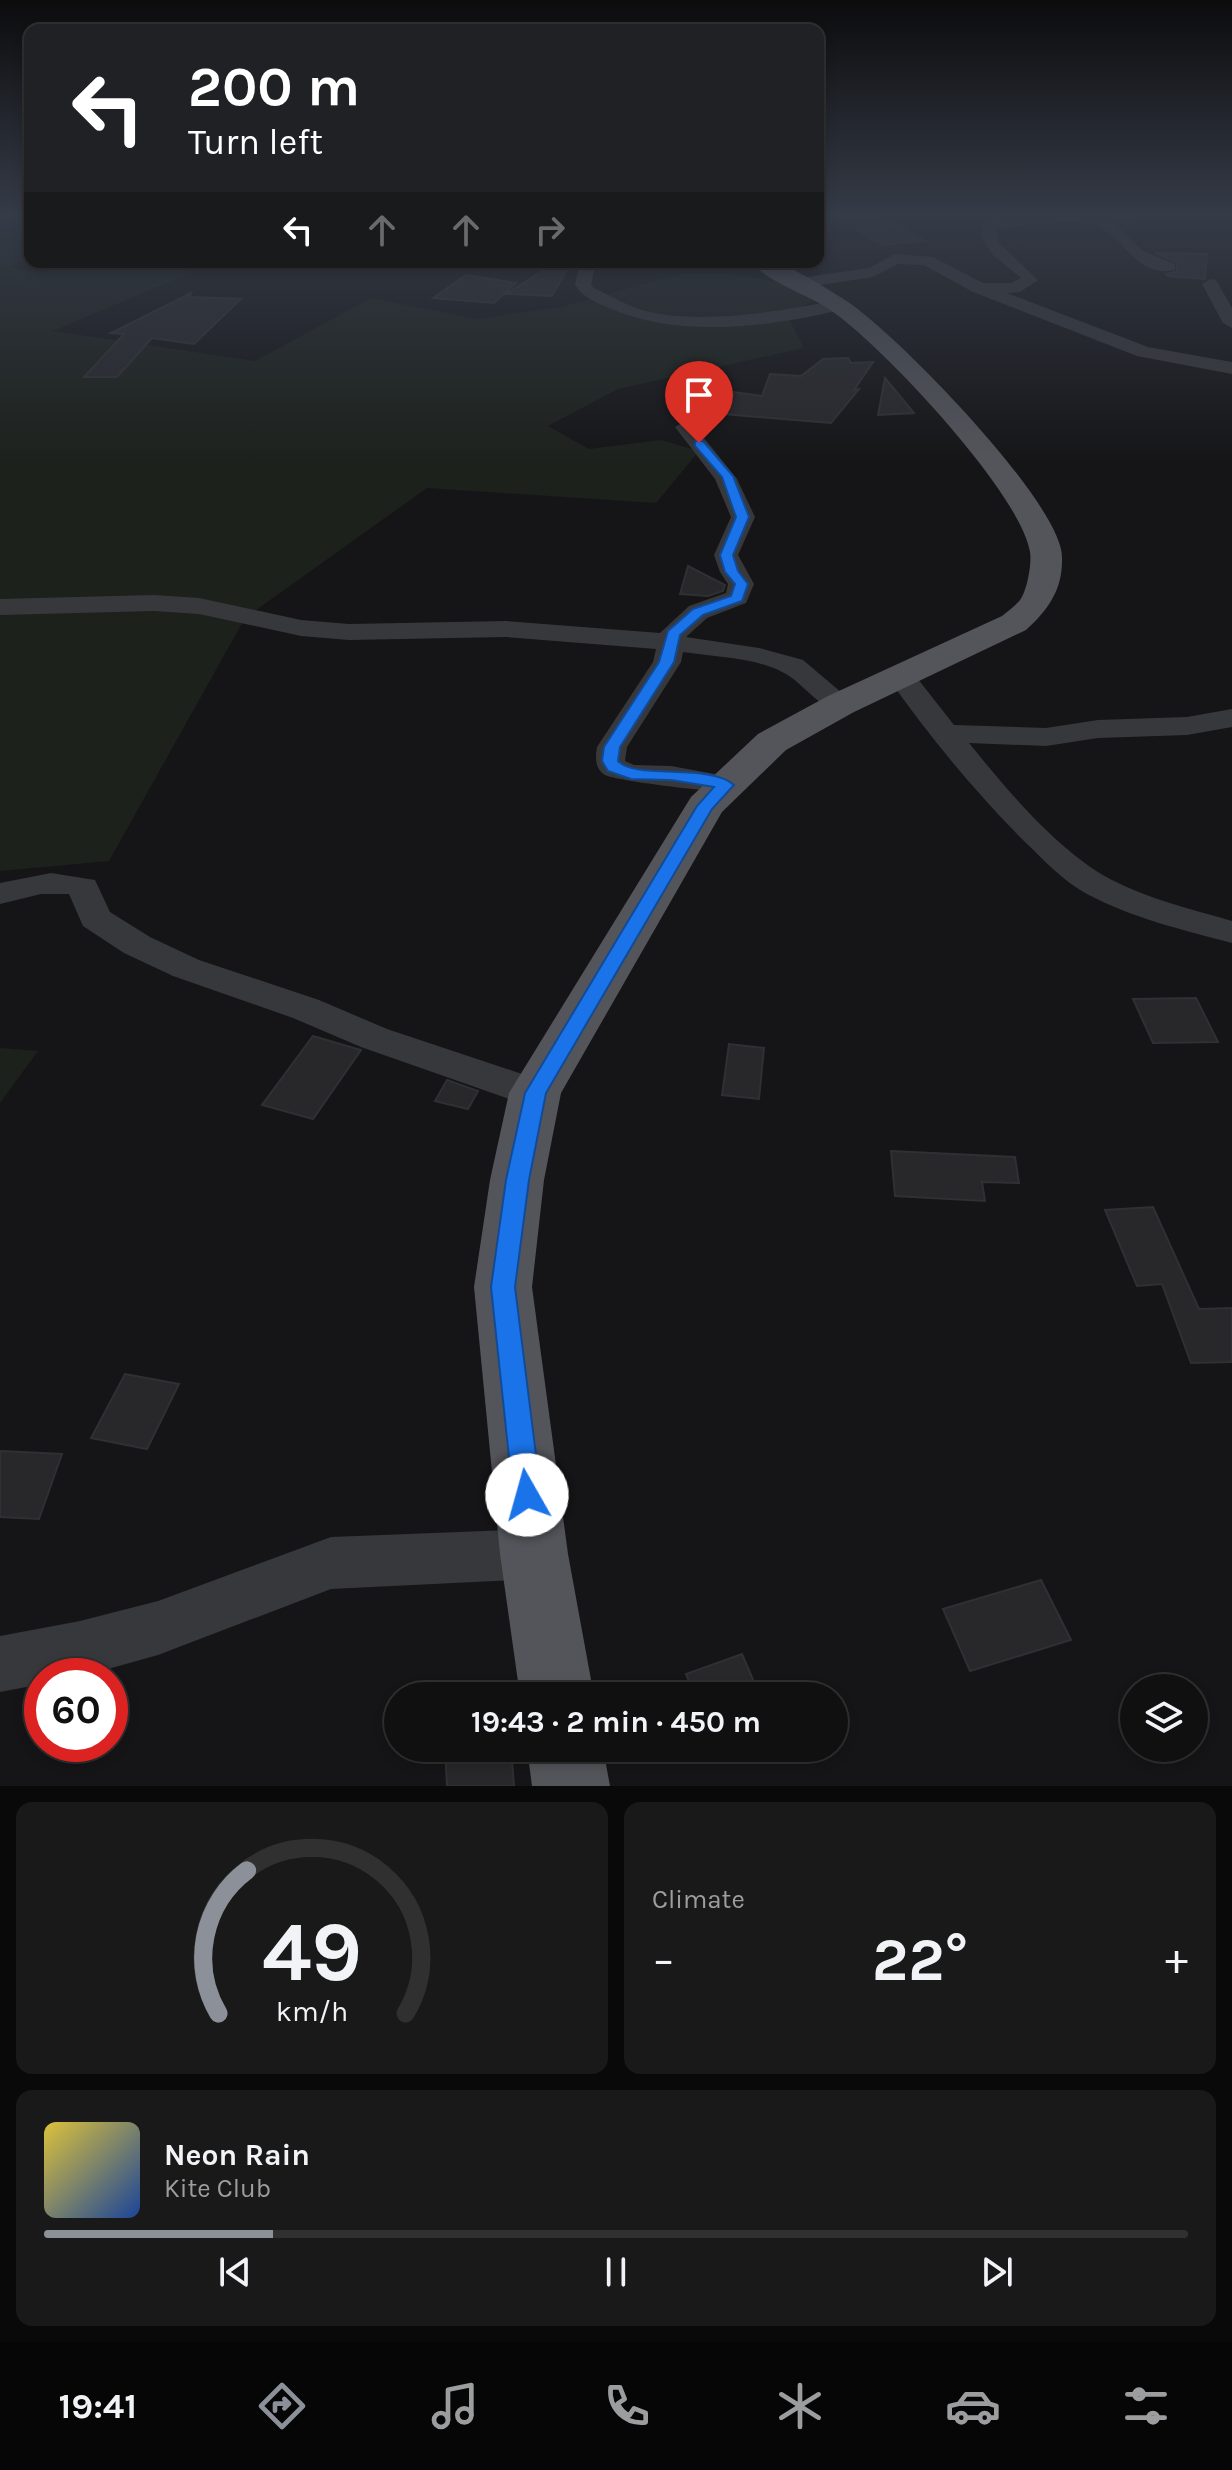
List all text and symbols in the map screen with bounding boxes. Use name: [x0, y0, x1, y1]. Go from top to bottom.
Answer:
text: 200 m: [188, 54, 360, 119]
icon: left: [56, 56, 160, 160]
text: Turn left: [188, 121, 323, 163]
icon: left: [276, 208, 320, 252]
icon: ahead: [360, 208, 404, 252]
icon: ahead: [444, 208, 488, 252]
icon: right: [528, 208, 572, 252]
pin: [665, 361, 733, 443]
icon: arrive: [677, 373, 721, 417]
position arrow: [485, 1453, 569, 1537]
speed limit sign: 60: [24, 1658, 128, 1762]
map controls: [1120, 1674, 1208, 1762]
button: layers: [1120, 1674, 1208, 1762]
text: 19:43 · 2 min · 450 m: [471, 1704, 761, 1740]
text: Climate: [652, 1884, 745, 1915]
text: 49: [262, 1904, 362, 2001]
text: 22°: [872, 1925, 968, 1995]
text: −: [652, 1934, 675, 1985]
text: +: [1165, 1934, 1188, 1985]
text: km/h: [276, 1995, 348, 2028]
text: Neon Rain: [164, 2137, 310, 2173]
text: Kite Club: [164, 2173, 271, 2204]
icon: previous: [213, 2250, 257, 2294]
icon: pause: [594, 2250, 638, 2294]
icon: next: [975, 2250, 1019, 2294]
icon: directions: [254, 2378, 310, 2434]
icon: music: [427, 2378, 483, 2434]
icon: phone: [599, 2378, 655, 2434]
icon: climate: [772, 2378, 828, 2434]
icon: car: [945, 2378, 1001, 2434]
icon: filters: [1118, 2378, 1174, 2434]
text: 19:41: [58, 2385, 137, 2427]

